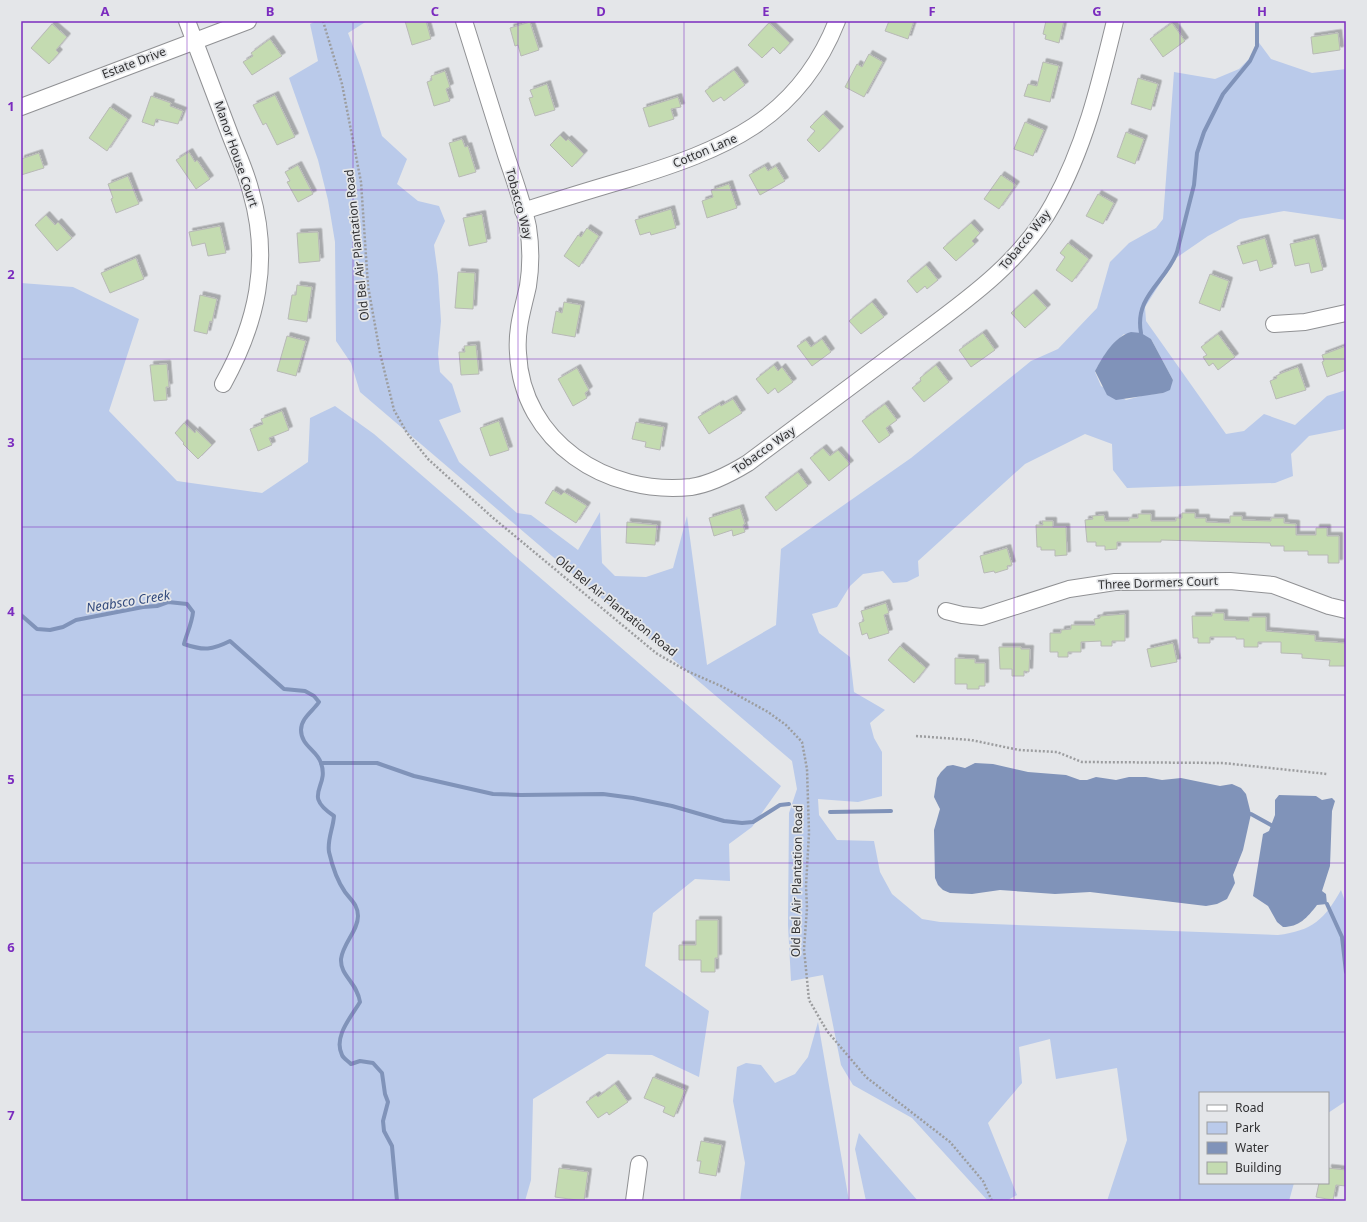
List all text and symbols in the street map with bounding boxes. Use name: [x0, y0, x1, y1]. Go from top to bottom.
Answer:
text: A: [101, 2, 110, 20]
text: B: [266, 2, 274, 20]
text: C: [431, 2, 439, 20]
text: D: [596, 2, 606, 20]
text: E: [762, 2, 770, 20]
text: F: [928, 2, 936, 20]
text: G: [1092, 2, 1102, 20]
text: H: [1257, 2, 1267, 20]
street label: Estate Drive: [99, 42, 169, 83]
text: 1: [7, 97, 15, 115]
street label: Manor House Court: [210, 99, 263, 210]
street label: Cotton Lane: [670, 129, 740, 172]
street label: Tobacco Way: [502, 166, 537, 242]
street label: Old Bel Air Plantation Road: [340, 168, 373, 322]
street label: Tobacco Way: [995, 205, 1055, 273]
text: 2: [7, 265, 15, 283]
street label: Tobacco Way: [729, 421, 799, 477]
text: 3: [7, 433, 15, 451]
street label: Old Bel Air Plantation Road: [552, 551, 681, 660]
street label: Three Dormers Court: [1098, 572, 1219, 593]
water label: Neabsco Creek: [85, 585, 172, 617]
text: 4: [7, 602, 15, 620]
text: 5: [7, 770, 15, 788]
street label: Old Bel Air Plantation Road: [787, 805, 806, 957]
text: 6: [7, 938, 15, 956]
legend: [1199, 1092, 1329, 1184]
text: Road: [1235, 1099, 1264, 1116]
text: 7: [7, 1106, 15, 1124]
text: Park: [1235, 1119, 1261, 1136]
text: Water: [1235, 1139, 1269, 1156]
text: Building: [1235, 1159, 1282, 1176]

